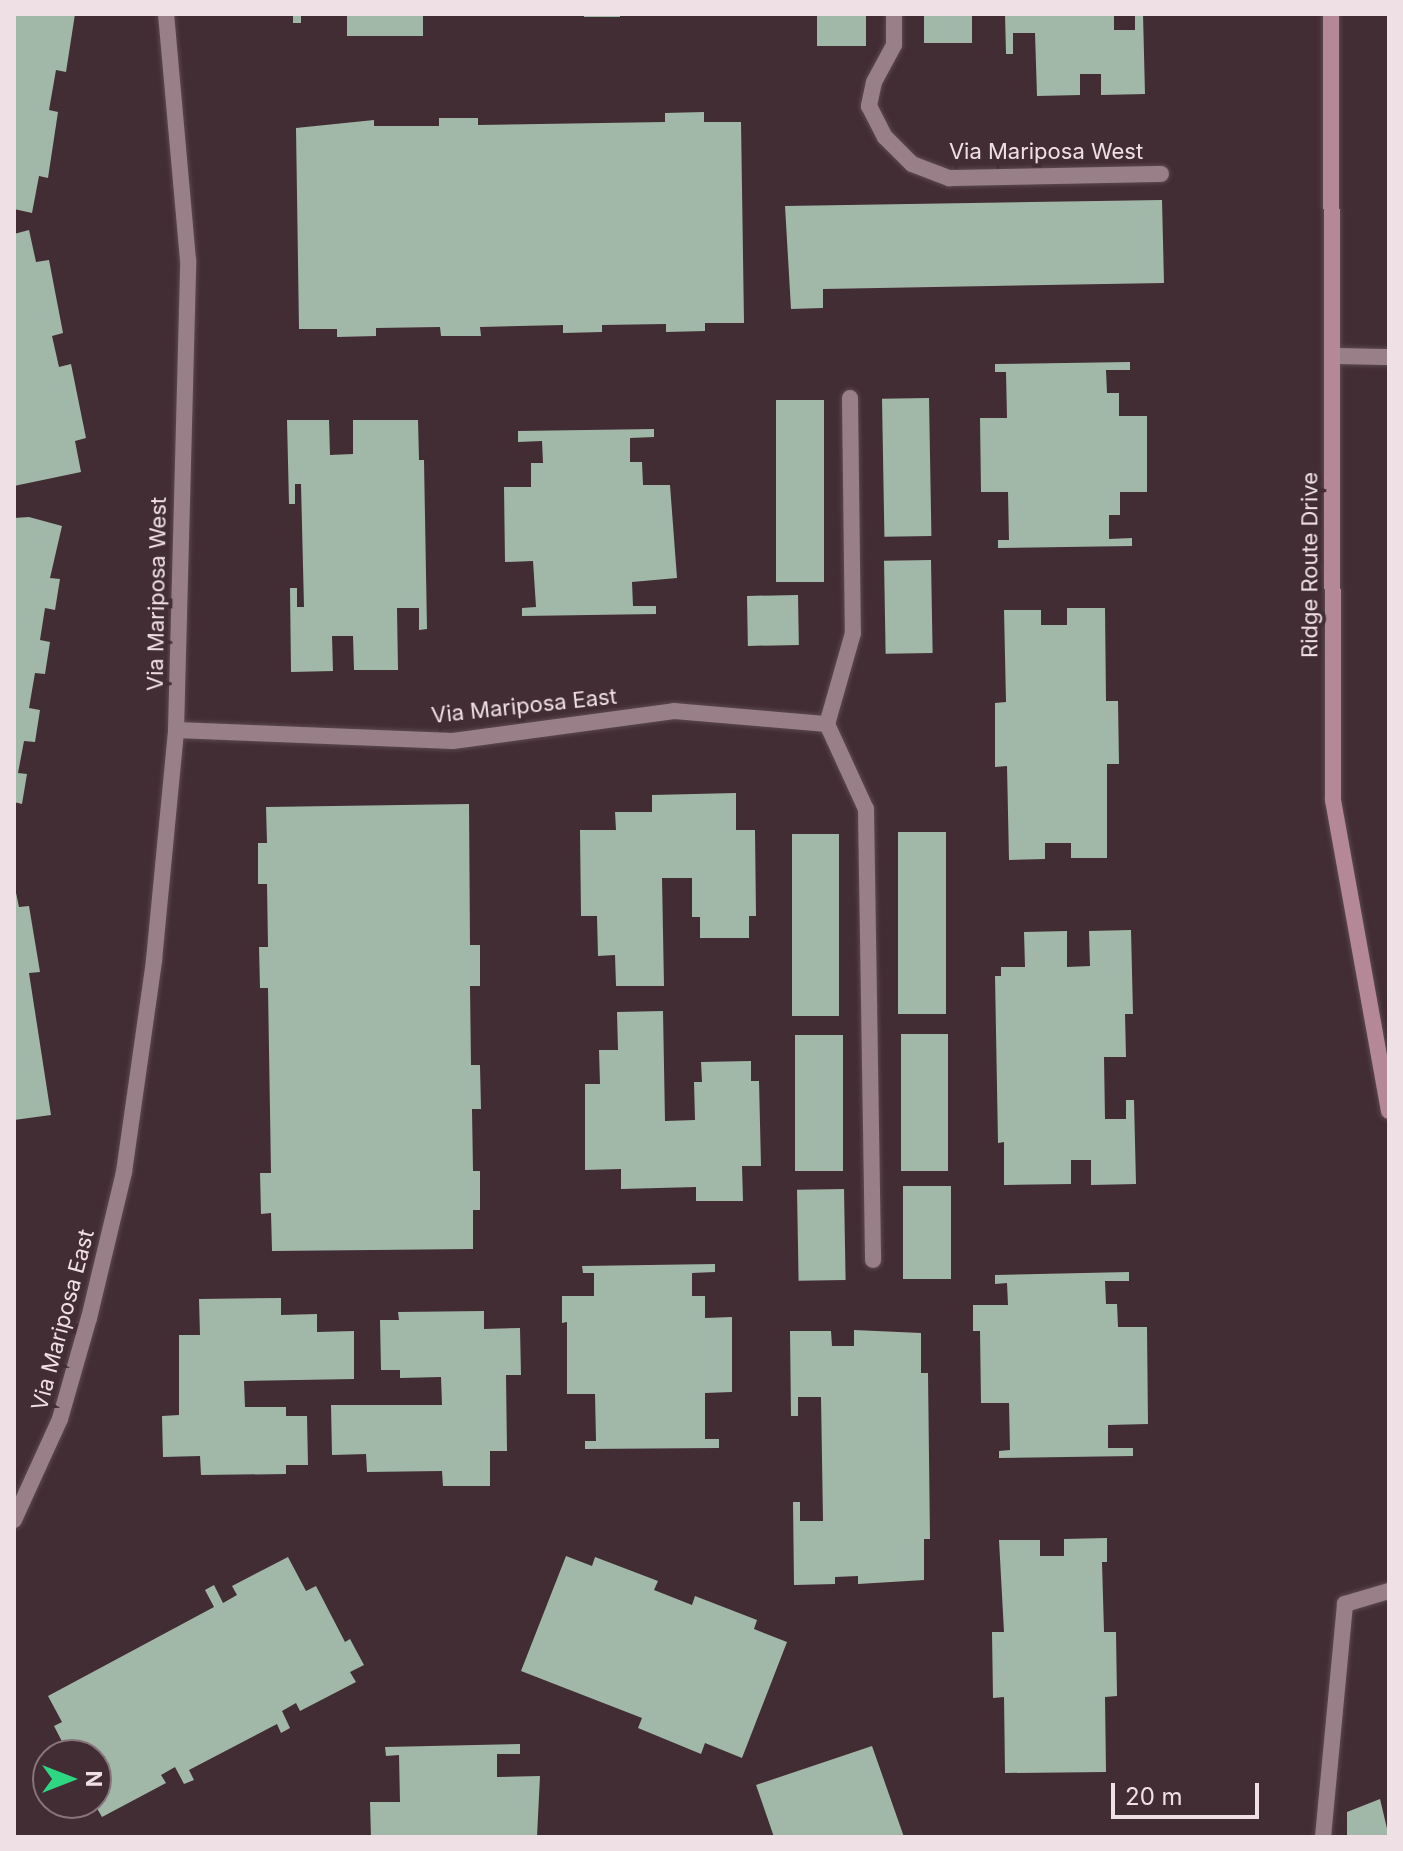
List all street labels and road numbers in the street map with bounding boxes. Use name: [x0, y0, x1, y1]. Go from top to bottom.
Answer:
street label: Via Mariposa West: [949, 139, 1143, 165]
street label: Ridge Route Drive: [1297, 472, 1323, 658]
street label: Via Mariposa West: [142, 497, 172, 691]
street label: Via Mariposa East: [430, 683, 618, 729]
street label: Via Mariposa East: [26, 1227, 100, 1413]

